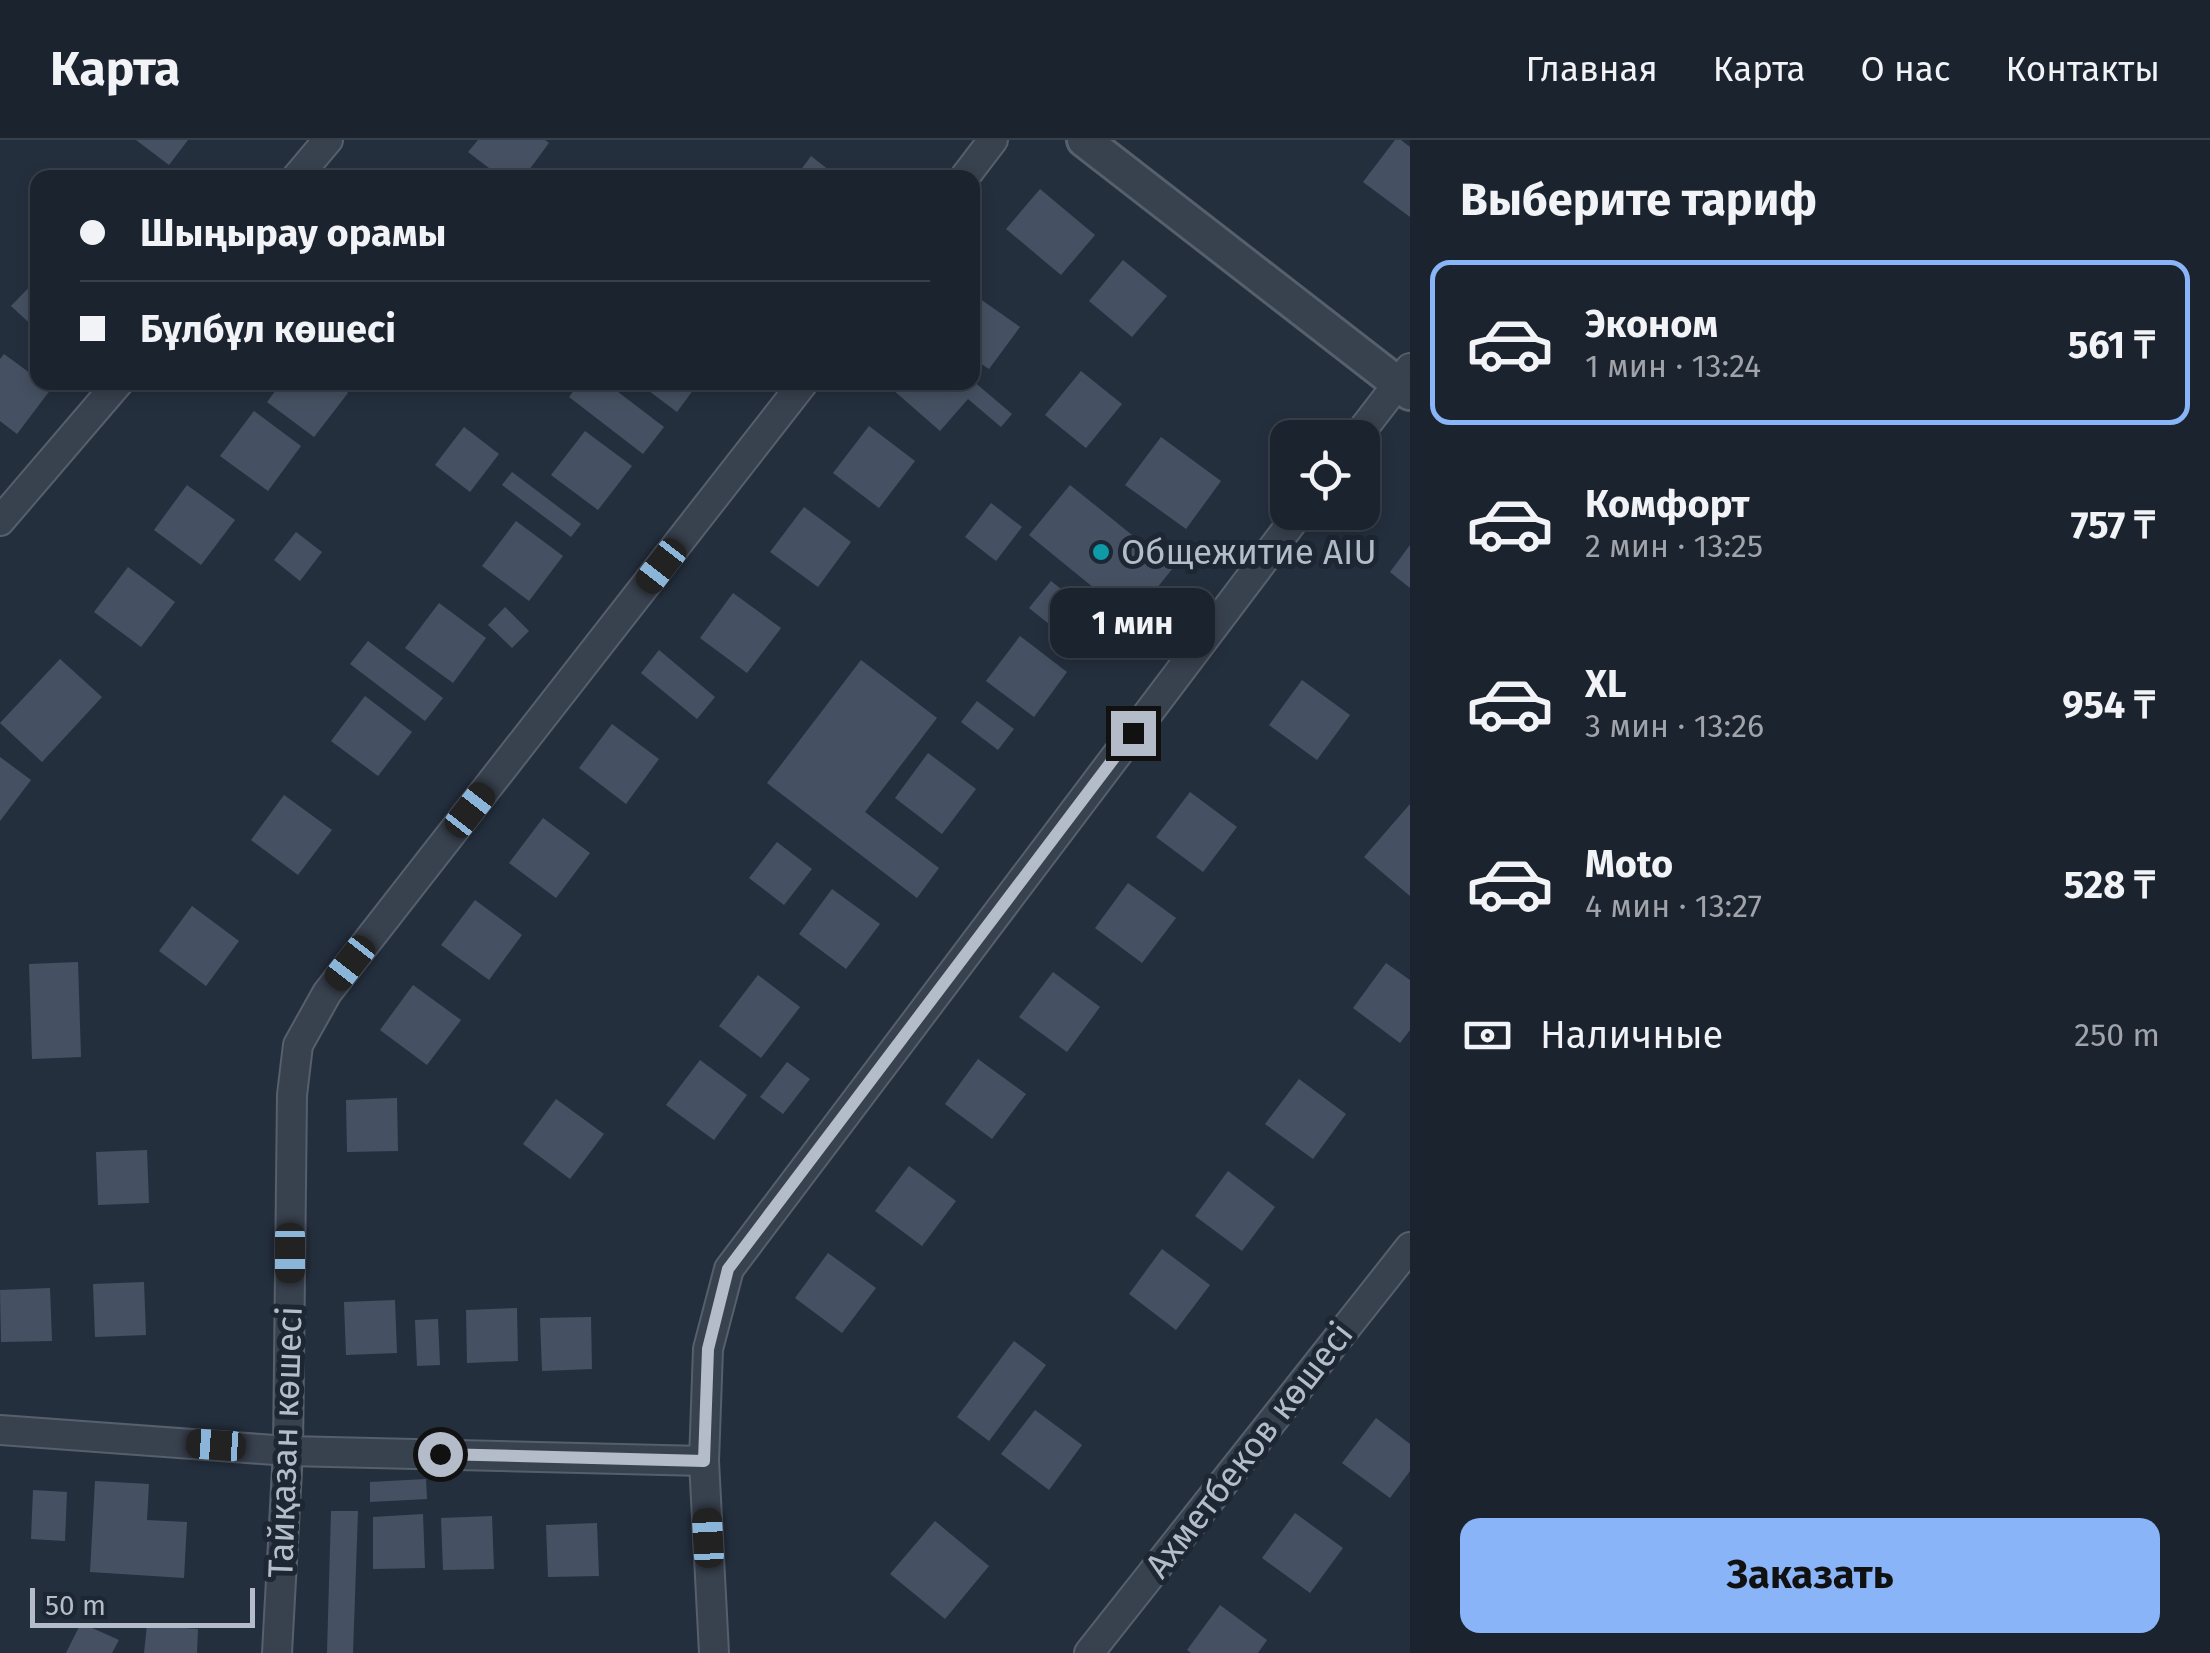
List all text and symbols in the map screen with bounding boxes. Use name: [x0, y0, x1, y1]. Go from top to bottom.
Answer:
text: Карта: [50, 40, 180, 98]
text: Главная: [1526, 48, 1658, 90]
text: Карта: [1713, 48, 1806, 90]
text: О нас: [1861, 48, 1951, 90]
text: Контакты: [2006, 48, 2160, 90]
text: Выберите тариф: [1460, 173, 1817, 227]
text: Шыңырау орамы: [140, 210, 446, 256]
icon: car: [1465, 298, 1555, 388]
text: Эконом: [1585, 301, 1718, 347]
text: Бұлбұл көшесі: [140, 306, 396, 352]
text: 561 ₸: [2068, 322, 2155, 368]
text: 1 мин · 13:24: [1585, 347, 1761, 385]
map controls: [1270, 420, 1380, 530]
button: locate: [1270, 420, 1380, 530]
icon: car: [1465, 478, 1555, 568]
text: Комфорт: [1585, 481, 1749, 527]
text: 757 ₸: [2071, 502, 2155, 548]
text: 2 мин · 13:25: [1585, 527, 1763, 565]
place label: Общежитие AIU: [1121, 531, 1377, 573]
car: [631, 533, 691, 599]
marker: Общежитие AIU: [1090, 541, 1112, 563]
callout: 1 мин: [1050, 588, 1216, 658]
text: 1 мин: [1092, 604, 1173, 642]
icon: car: [1465, 658, 1555, 748]
text: XL: [1585, 661, 1627, 707]
text: 954 ₸: [2062, 682, 2155, 728]
text: 3 мин · 13:26: [1585, 707, 1764, 745]
route end: [1111, 711, 1156, 756]
car: [440, 777, 500, 843]
icon: car: [1465, 838, 1555, 928]
text: Moto: [1585, 841, 1673, 887]
text: 528 ₸: [2064, 862, 2155, 908]
text: 4 мин · 13:27: [1585, 887, 1762, 925]
car: [320, 930, 380, 996]
icon: cash: [1460, 1008, 1515, 1063]
text: Наличные: [1540, 1012, 1723, 1058]
text: 250 m: [2074, 1016, 2160, 1054]
car: [275, 1223, 305, 1283]
street label: Тайқазан көшесі: [259, 1305, 311, 1579]
street label: Ахметбеков көшесі: [1136, 1314, 1362, 1586]
car: [185, 1428, 247, 1462]
route start: [418, 1432, 463, 1477]
car: [691, 1507, 725, 1569]
button: Заказать: [1460, 1518, 2160, 1633]
scale bar: [30, 1583, 255, 1628]
text: 50 m: [45, 1589, 106, 1622]

